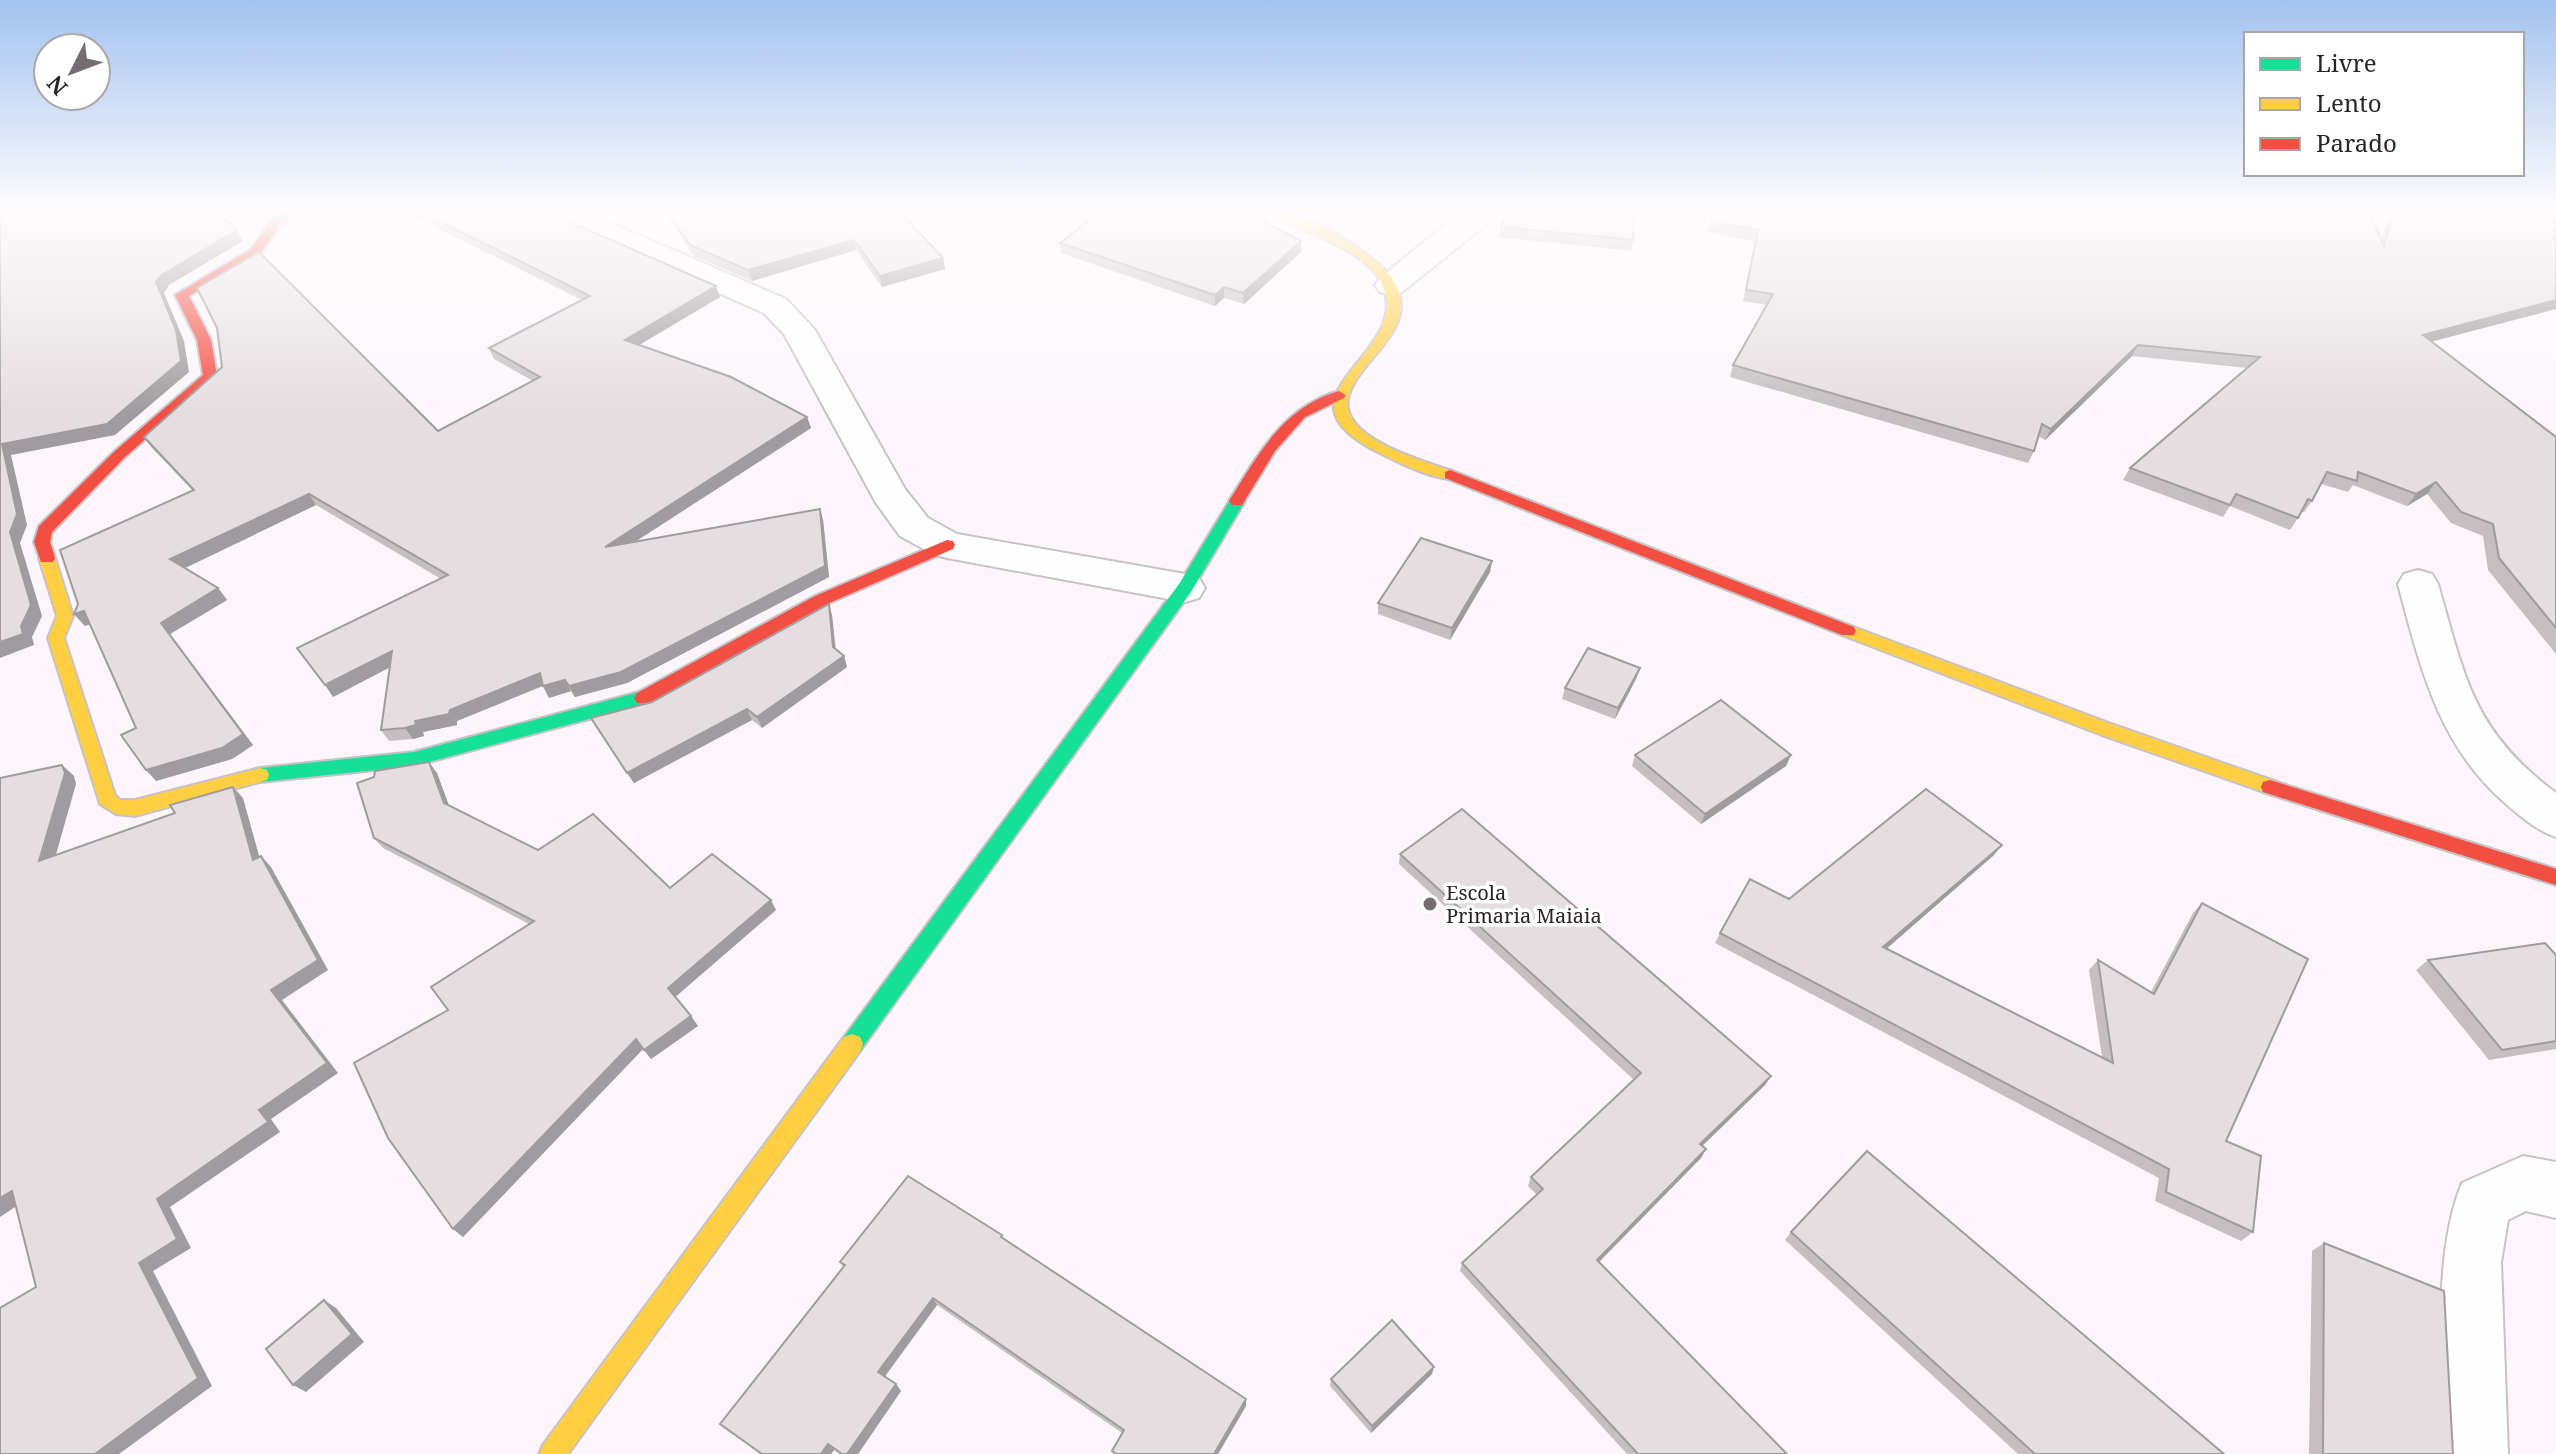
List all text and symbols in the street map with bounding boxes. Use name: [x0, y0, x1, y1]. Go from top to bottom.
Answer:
north arrow: [32, 32, 112, 112]
legend: [2244, 32, 2524, 176]
text: Livre: [2316, 46, 2377, 79]
text: N: [39, 70, 73, 103]
text: Lento: [2316, 86, 2382, 119]
text: Parado: [2316, 126, 2397, 159]
place label: Escola Primaria Maiaia: [1446, 879, 1602, 929]
marker: Escola Primaria Maiaia: [1421, 895, 1439, 913]

